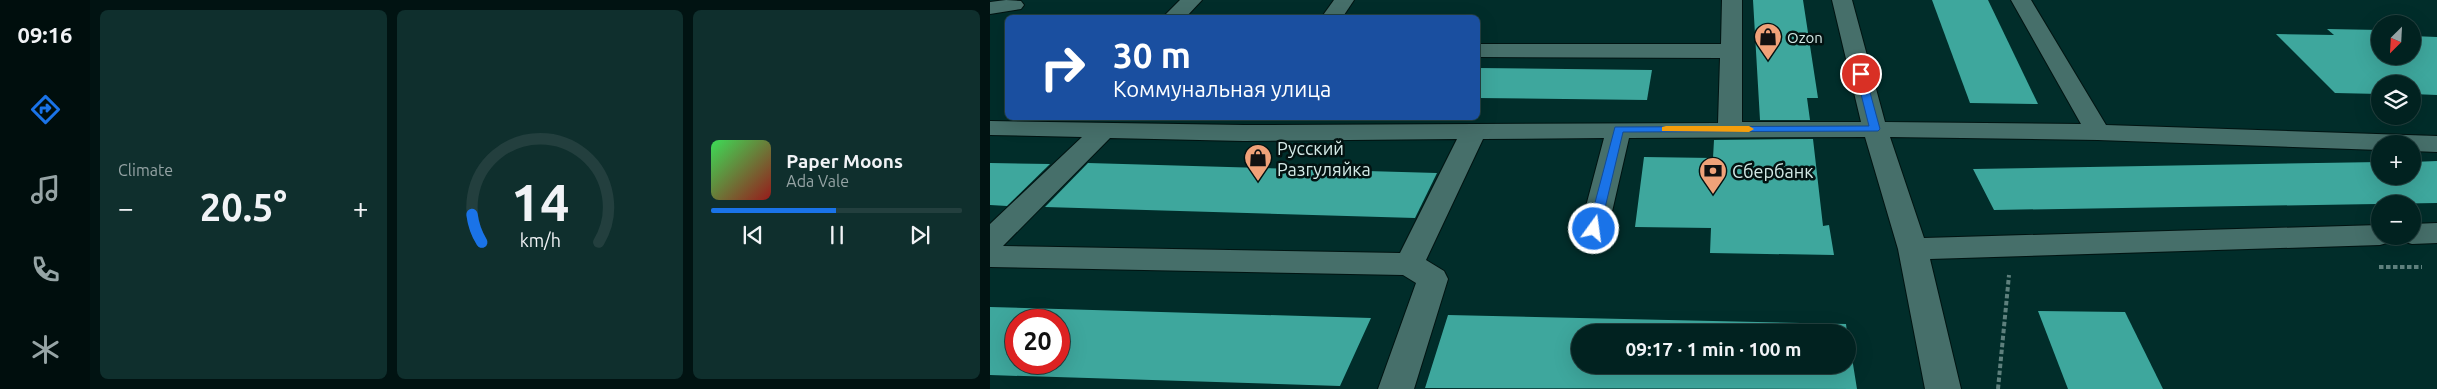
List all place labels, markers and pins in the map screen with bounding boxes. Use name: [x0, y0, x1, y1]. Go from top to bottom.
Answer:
shop icon: Ozon: [1753, 22, 1783, 61]
place label: Ozon: [1787, 29, 1823, 46]
pin: [1840, 53, 1882, 95]
place label: Русский Разгуляйка: [1277, 138, 1371, 179]
shop icon: Русский Разгуляйка: [1243, 143, 1273, 182]
bank icon: Сбербанк: [1698, 156, 1728, 195]
place label: Сбербанк: [1732, 161, 1814, 181]

